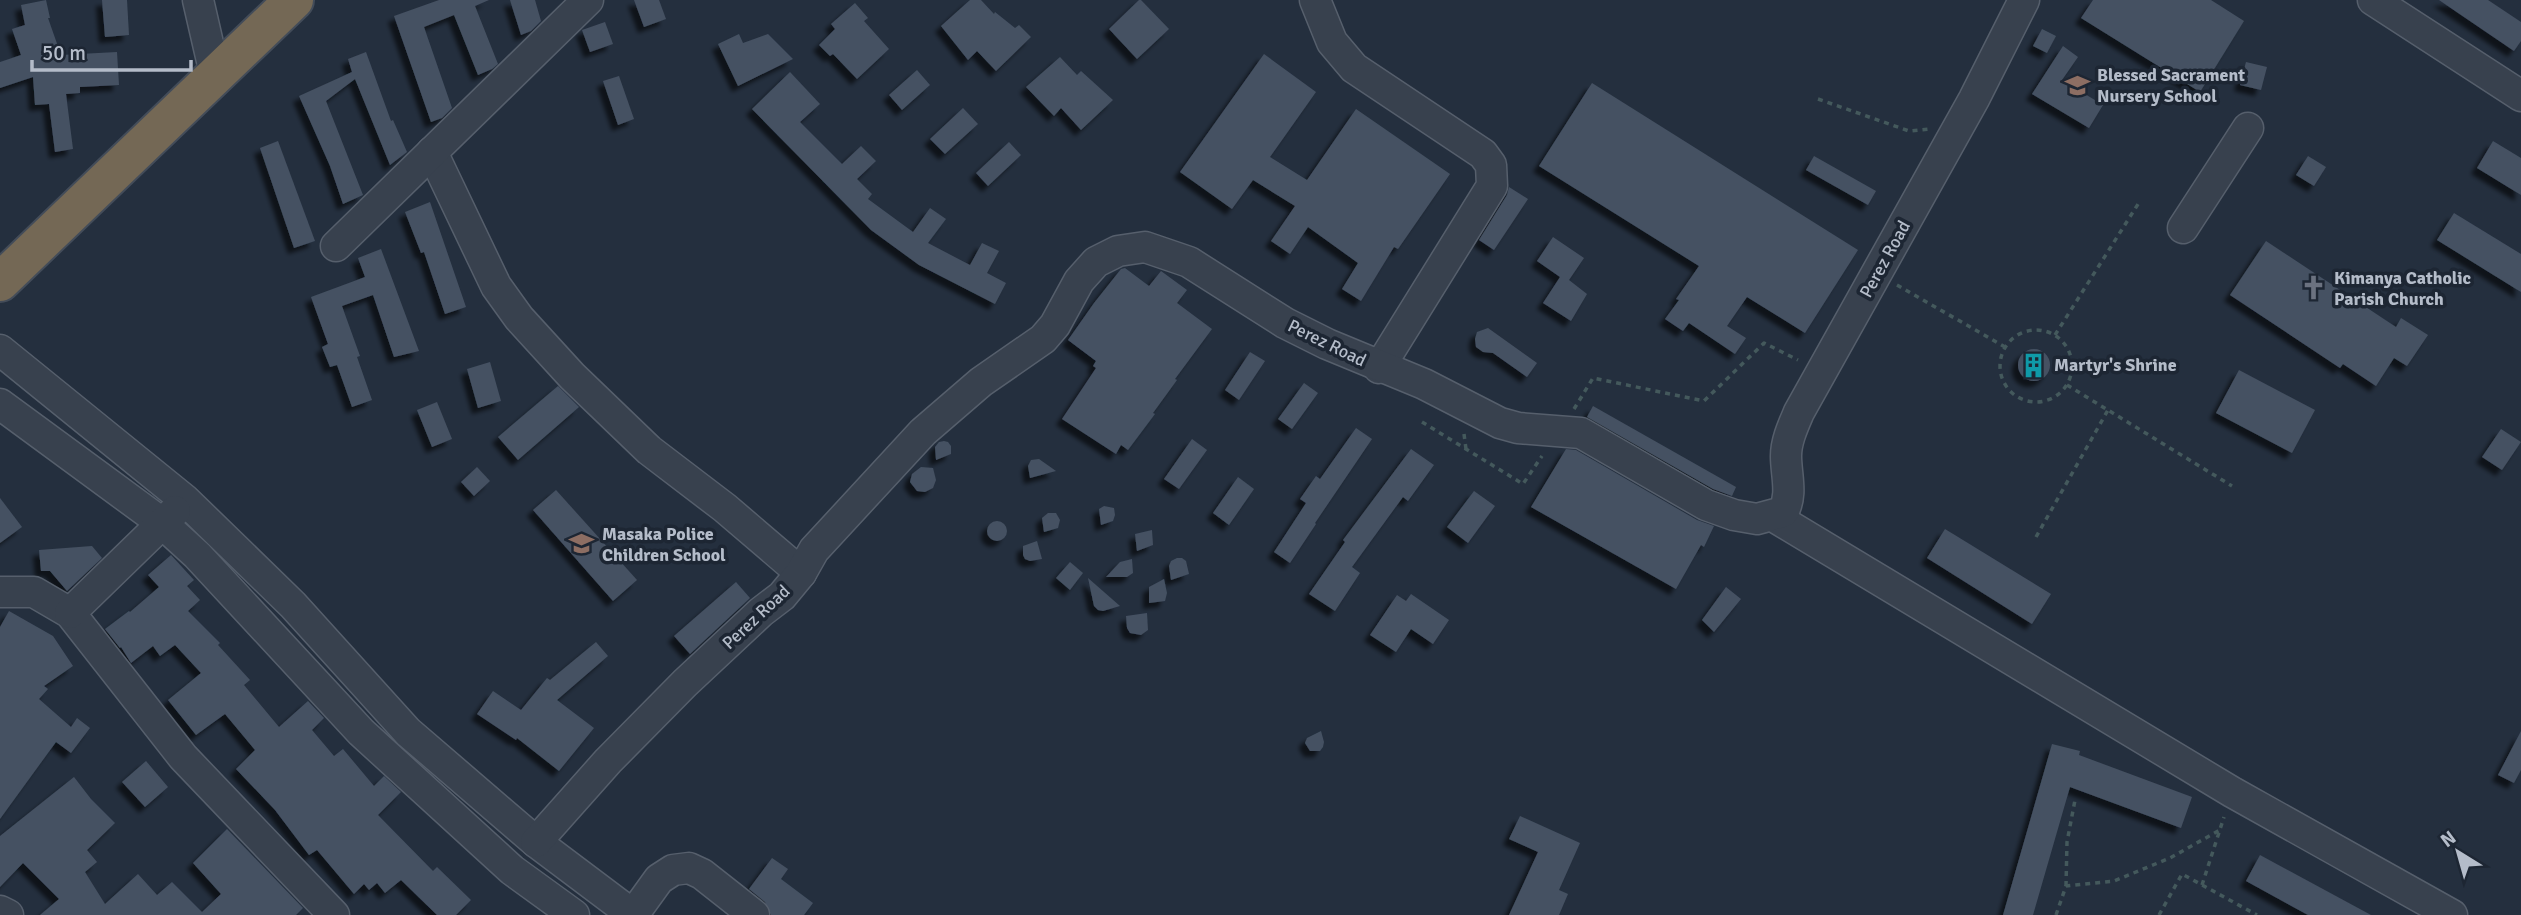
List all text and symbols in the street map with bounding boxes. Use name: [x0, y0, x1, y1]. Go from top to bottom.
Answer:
scale bar: [32, 28, 191, 72]
text: 50 m: [42, 40, 86, 66]
place label: Blessed Sacrament Nursery School: [2097, 64, 2245, 107]
school or university icon: Blessed Sacrament Nursery School: [2063, 71, 2091, 99]
street label: Perez Road: [1855, 217, 1915, 301]
place label: Kimanya Catholic Parish Church: [2334, 267, 2472, 310]
church icon: Kimanya Catholic Parish Church: [2300, 274, 2328, 302]
street label: Perez Road: [1284, 315, 1370, 371]
building icon: Martyr's Shrine: [2020, 351, 2048, 379]
place label: Martyr's Shrine: [2054, 354, 2177, 376]
place label: Masaka Police Children School: [602, 523, 726, 566]
school or university icon: Masaka Police Children School: [568, 530, 596, 558]
street label: Perez Road: [718, 580, 794, 654]
north arrow: [2423, 817, 2493, 887]
text: N: [2436, 826, 2461, 853]

